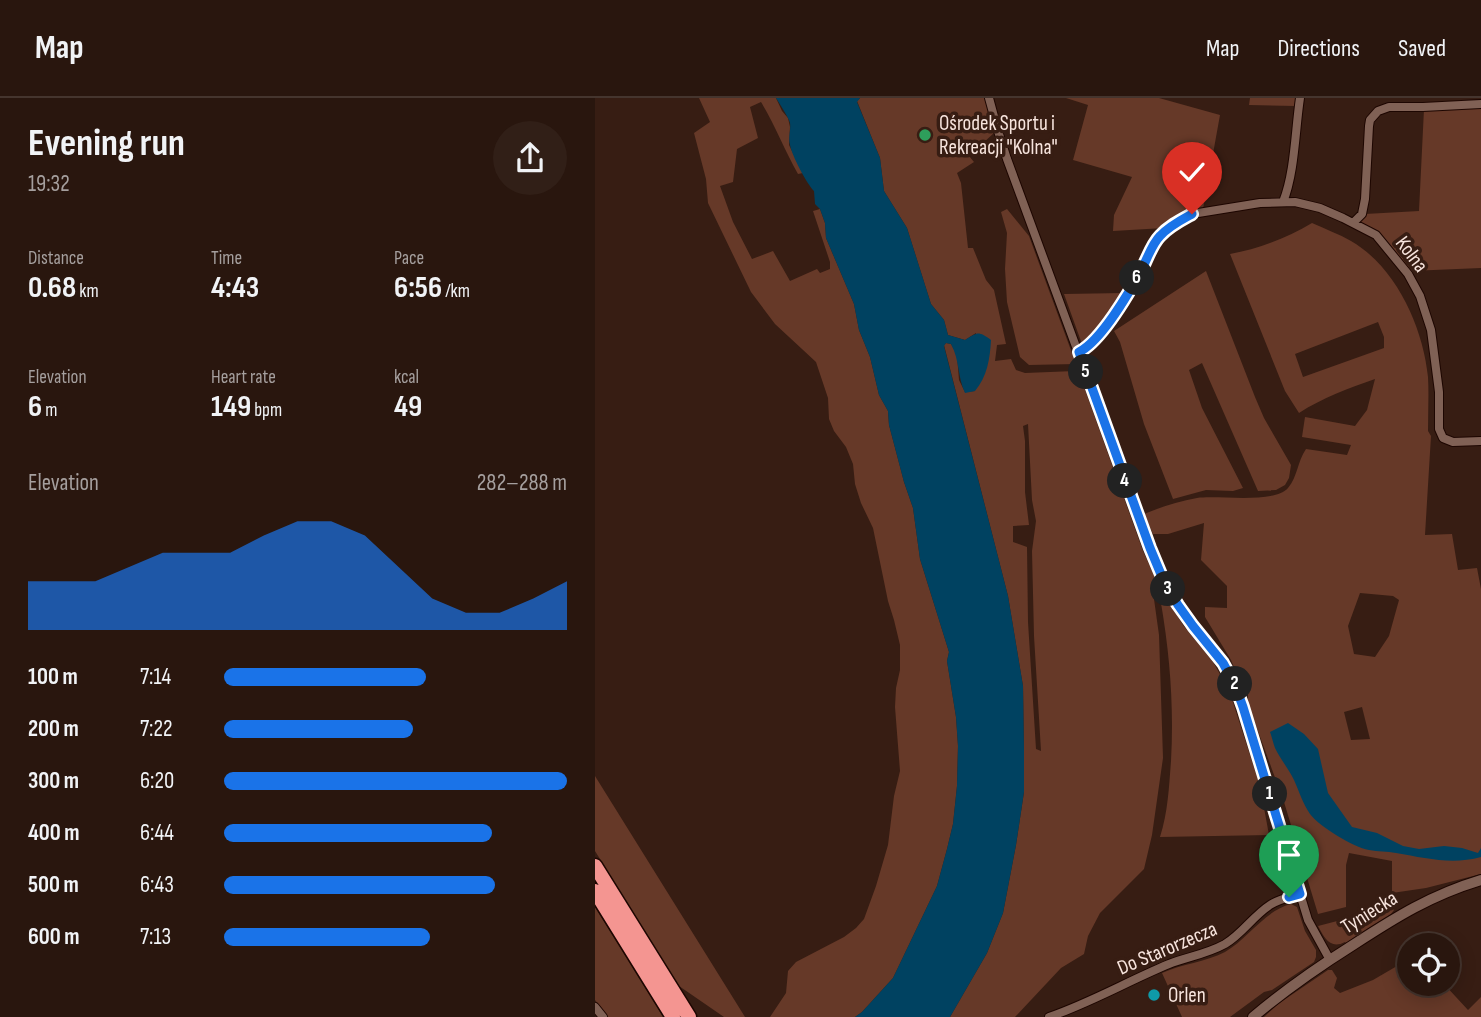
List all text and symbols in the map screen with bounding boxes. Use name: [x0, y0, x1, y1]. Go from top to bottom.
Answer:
text: Map: [35, 28, 84, 68]
text: Map: [1206, 34, 1239, 63]
text: Directions: [1277, 34, 1360, 63]
text: Saved: [1398, 34, 1446, 63]
place label: Ośrodek Sportu i Rekreacji "Kolna": [939, 111, 1058, 160]
text: Evening run: [28, 121, 185, 166]
button: share: [493, 121, 567, 195]
marker: Ośrodek Sportu i Rekreacji "Kolna": [917, 127, 933, 143]
pin: [1162, 142, 1222, 214]
icon: check: [1173, 153, 1211, 191]
text: 19:32: [28, 170, 70, 198]
street label: Kolna: [1390, 231, 1433, 277]
text: Distance: [28, 247, 84, 270]
text: Time: [211, 247, 242, 270]
text: Pace: [394, 247, 424, 270]
pin: 6: [1119, 260, 1155, 296]
text: 6: [1132, 266, 1141, 289]
text: 0.68: [28, 270, 76, 306]
text: 4:43: [211, 270, 259, 306]
text: 6:56: [394, 270, 442, 306]
text: km: [76, 280, 99, 303]
text: /km: [442, 280, 470, 303]
pin: 5: [1069, 354, 1103, 390]
text: 5: [1081, 360, 1090, 383]
text: Elevation: [28, 366, 87, 389]
text: Heart rate: [211, 366, 276, 389]
text: kcal: [394, 366, 419, 389]
text: 6: [28, 389, 42, 425]
text: 149: [211, 389, 251, 425]
text: 49: [394, 389, 422, 425]
text: m: [42, 399, 57, 422]
text: bpm: [251, 399, 282, 422]
pin: 4: [1107, 464, 1143, 498]
text: Elevation: [28, 469, 99, 497]
text: 282–288 m: [477, 469, 567, 497]
text: 4: [1120, 469, 1129, 492]
pin: 3: [1151, 572, 1185, 606]
text: 3: [1163, 577, 1172, 600]
text: 100 m: [28, 663, 78, 691]
text: 7:14: [140, 663, 171, 691]
pin: 2: [1217, 666, 1253, 702]
text: 2: [1230, 672, 1239, 695]
text: 200 m: [28, 715, 79, 743]
text: 7:22: [140, 715, 172, 743]
text: 300 m: [28, 767, 79, 795]
text: 6:20: [140, 767, 174, 795]
pin: 1: [1253, 776, 1287, 812]
text: 1: [1266, 782, 1273, 805]
text: 400 m: [28, 819, 79, 847]
text: 6:44: [140, 819, 174, 847]
pin: [1259, 825, 1319, 897]
icon: arrive: [1270, 836, 1308, 874]
text: 500 m: [28, 871, 79, 899]
text: 6:43: [140, 871, 174, 899]
street label: Tyniecka: [1337, 885, 1402, 939]
street label: Do Starorzecza: [1114, 916, 1221, 981]
text: 600 m: [28, 923, 80, 951]
text: 7:13: [140, 923, 171, 951]
map controls: [1397, 933, 1460, 996]
button: locate: [1397, 933, 1460, 996]
place label: Orlen: [1168, 983, 1206, 1008]
marker: Orlen: [1146, 987, 1162, 1003]

